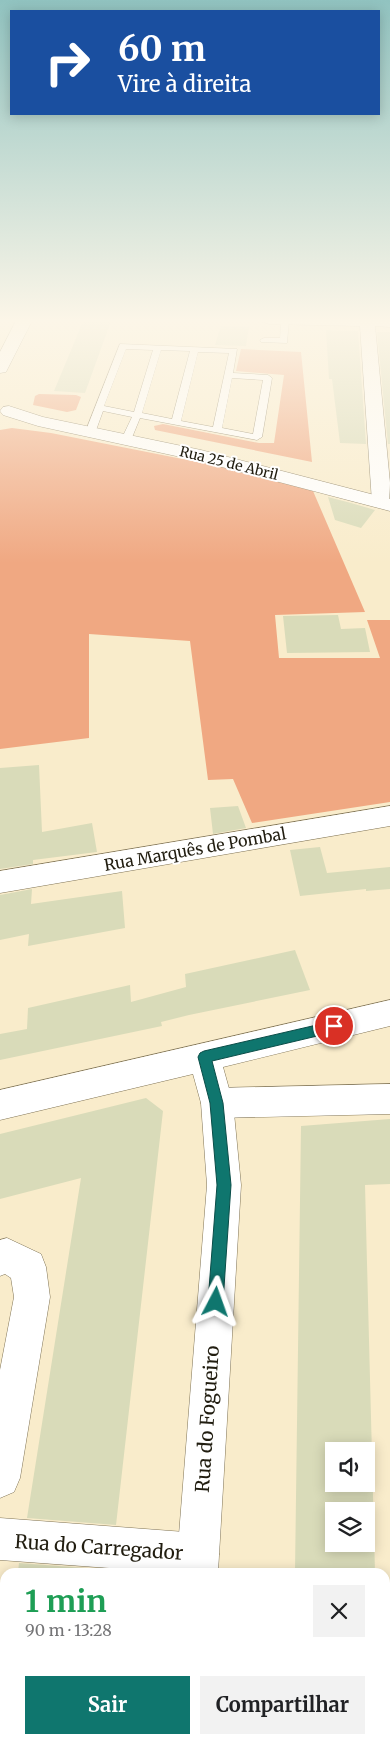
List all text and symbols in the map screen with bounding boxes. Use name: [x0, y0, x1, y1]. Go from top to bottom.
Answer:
text: 60 m: [118, 27, 206, 71]
icon: right: [35, 30, 100, 95]
text: Vire à direita: [118, 70, 251, 98]
street label: Rua 25 de Abril: [178, 442, 281, 484]
street label: Rua Marquês de Pombal: [102, 823, 288, 875]
pin: [313, 1005, 355, 1047]
icon: arrive: [320, 1012, 348, 1040]
position arrow: [189, 1275, 241, 1327]
street label: Rua do Fogueiro: [190, 1345, 224, 1493]
map controls: [325, 1442, 375, 1552]
button: sound: [325, 1442, 375, 1492]
button: layers: [325, 1502, 375, 1552]
street label: Rua do Carregador: [14, 1529, 185, 1565]
text: 1 min: [25, 1582, 107, 1620]
button: close: [313, 1585, 365, 1637]
text: 90 m · 13:28: [25, 1620, 112, 1640]
button: Sair: [25, 1676, 190, 1734]
button: Compartilhar: [200, 1676, 365, 1734]

